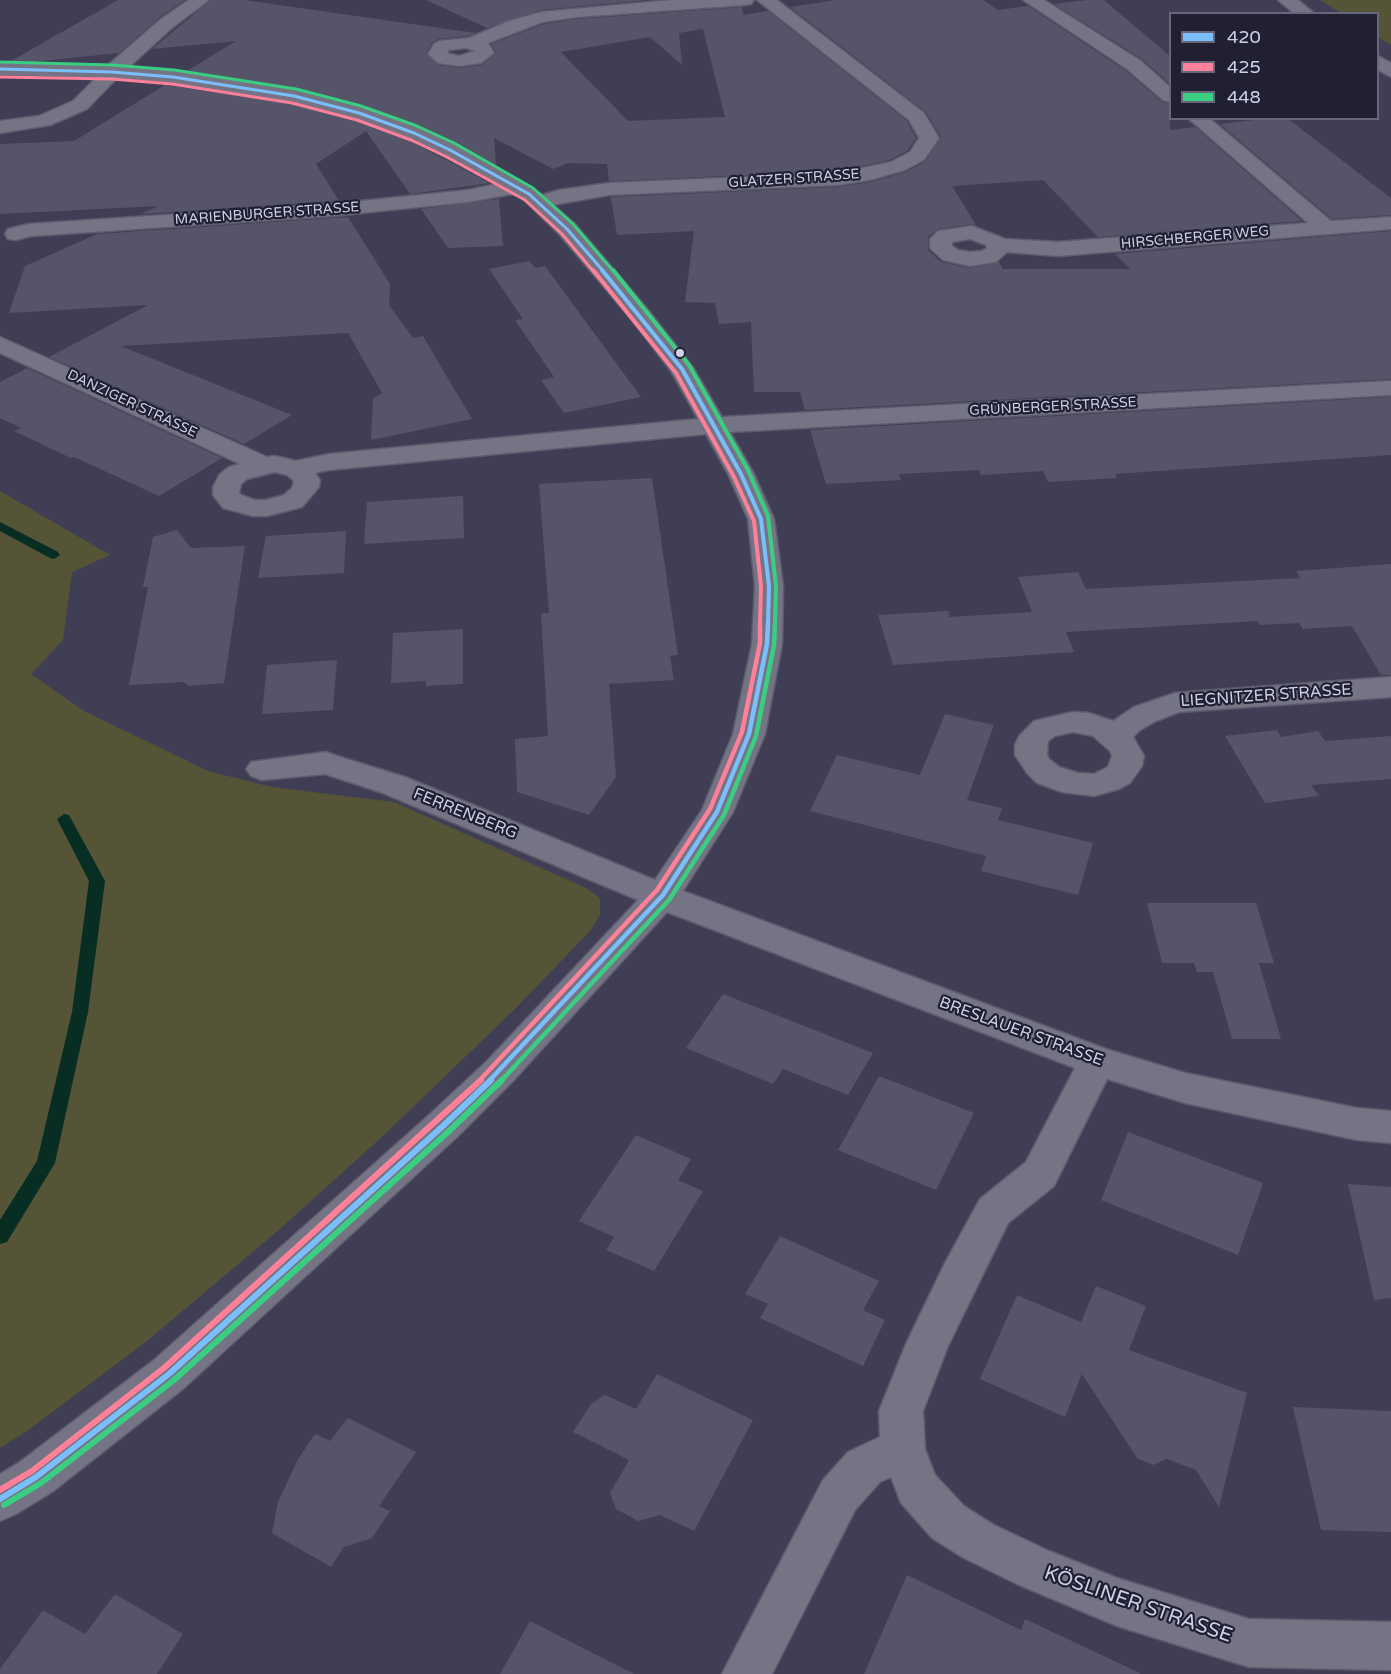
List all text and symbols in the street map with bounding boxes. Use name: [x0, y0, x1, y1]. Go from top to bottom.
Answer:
legend: [1169, 12, 1379, 120]
text: 420: [1227, 26, 1261, 48]
text: 425: [1227, 56, 1261, 78]
text: 448: [1227, 86, 1261, 108]
street label: GLATZER STRASSE: [728, 166, 860, 192]
street label: MARIENBURGER STRASSE: [174, 199, 360, 229]
street label: HIRSCHBERGER WEG: [1120, 223, 1270, 253]
unlabelled marker: [674, 347, 686, 359]
street label: DANZIGER STRASSE: [64, 367, 200, 441]
street label: GRÜNBERGER STRASSE: [969, 394, 1137, 420]
street label: LIEGNITZER STRASSE: [1180, 680, 1352, 712]
street label: FERRENBERG: [410, 784, 520, 844]
street label: BRESLAUER STRASSE: [936, 993, 1106, 1071]
street label: KÖSLINER STRASSE: [1041, 1562, 1235, 1648]

